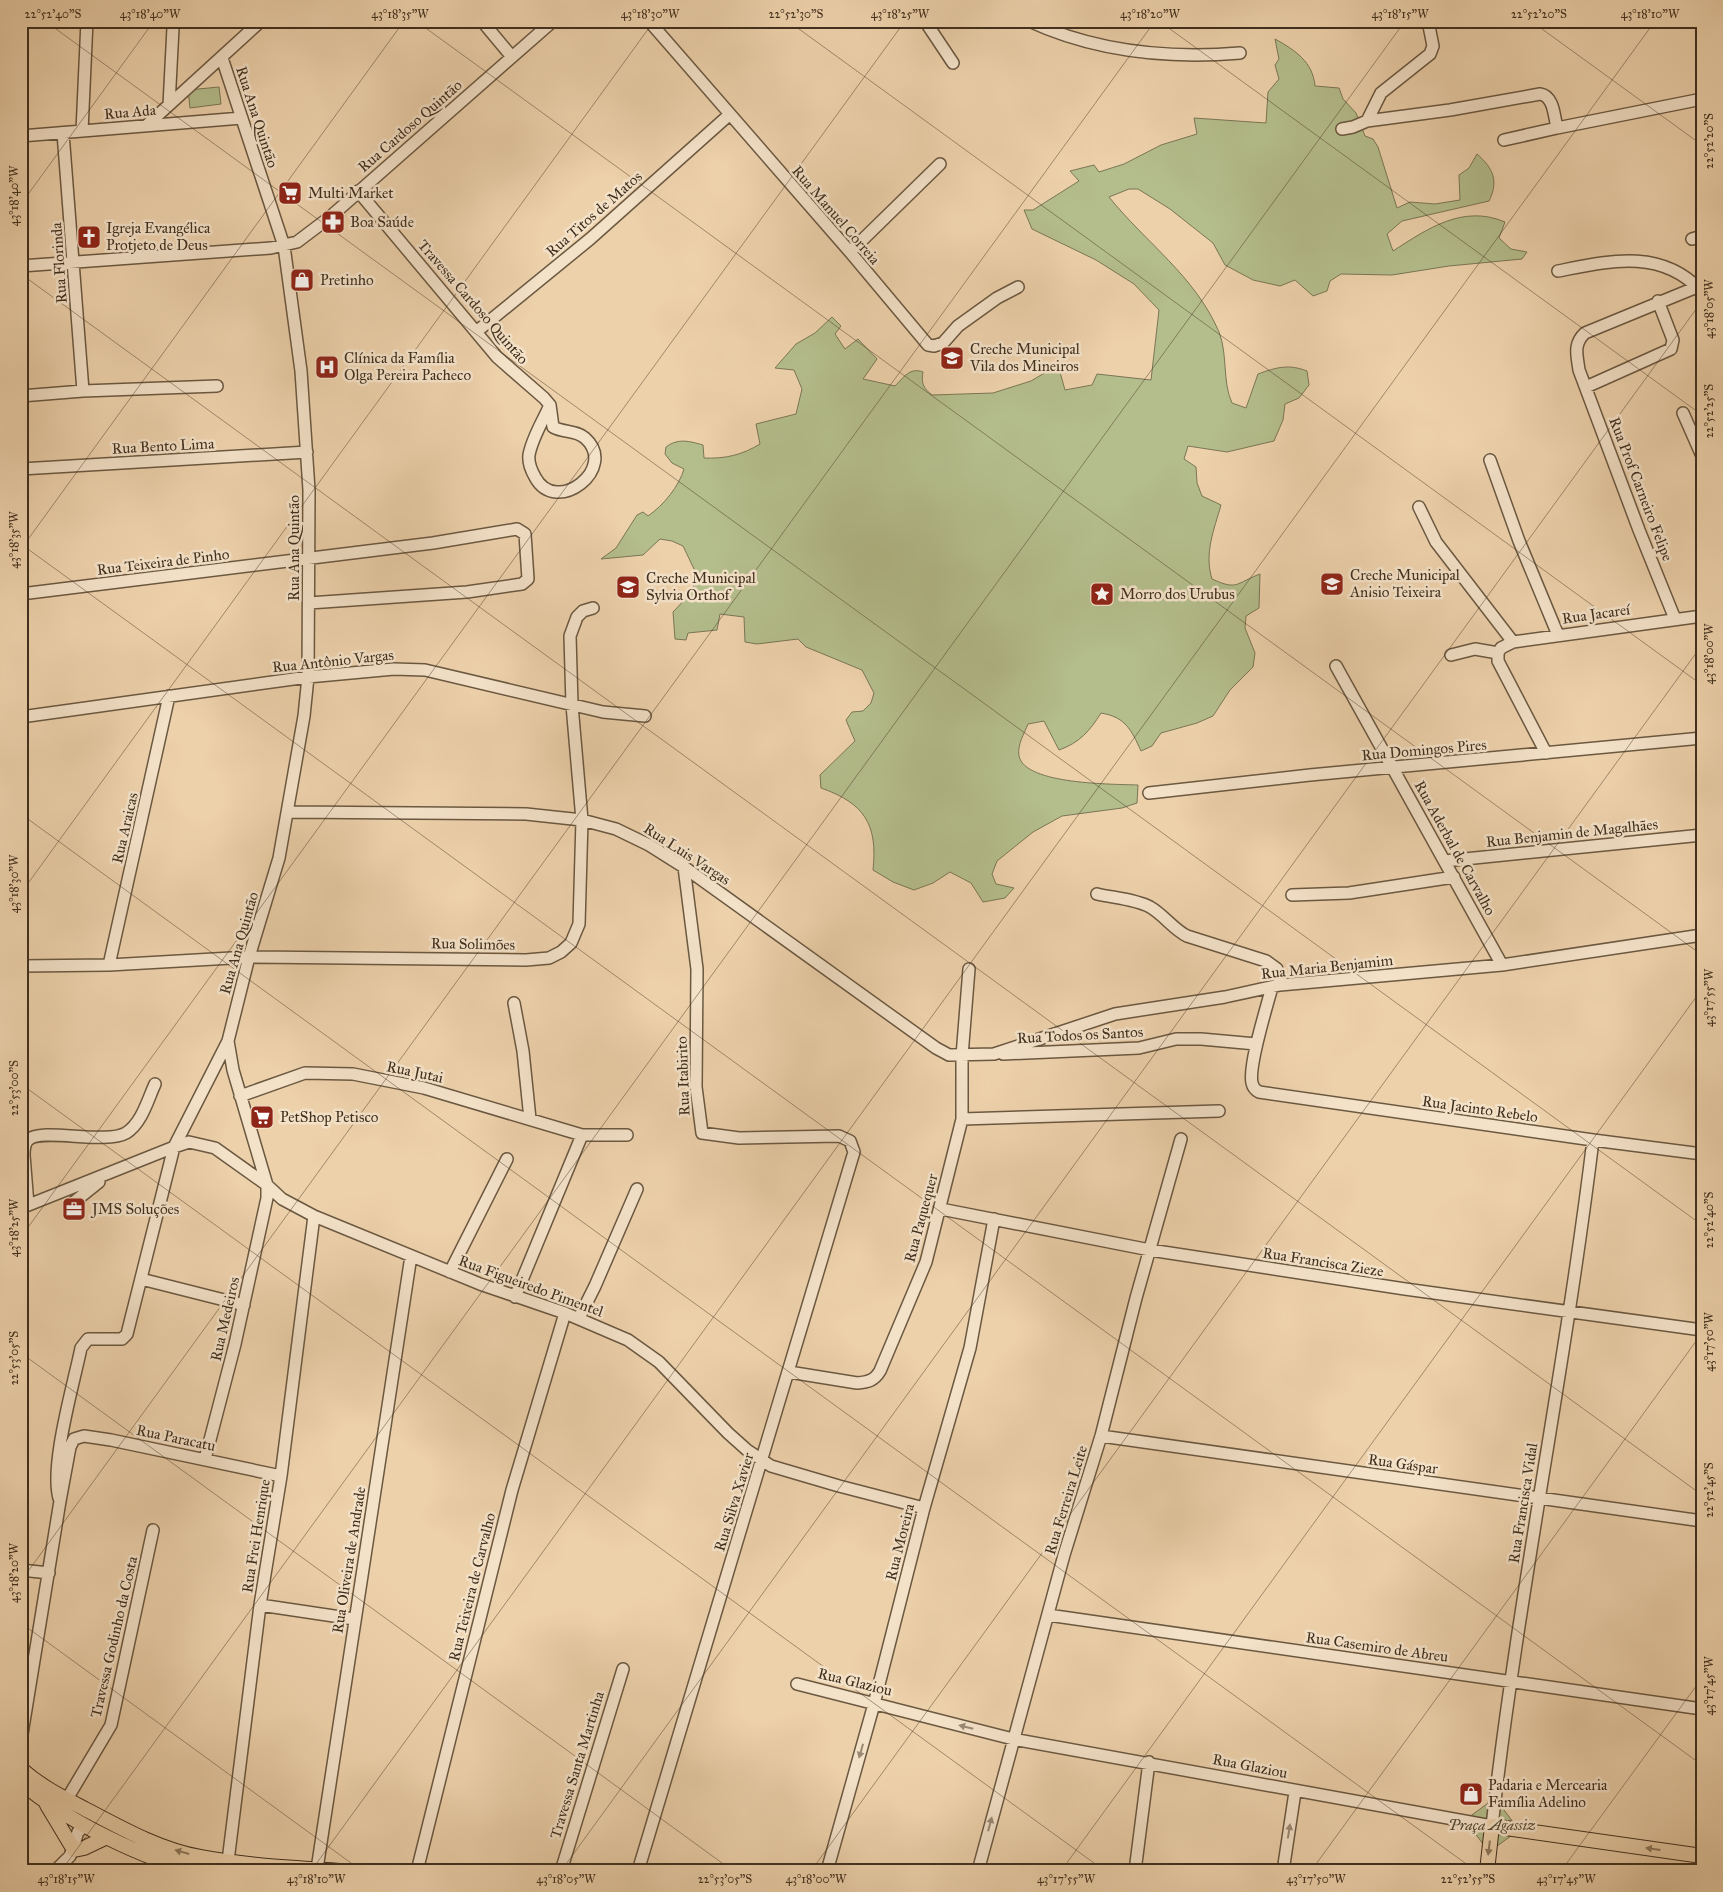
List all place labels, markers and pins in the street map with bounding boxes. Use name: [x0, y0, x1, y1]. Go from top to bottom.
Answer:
supermarket icon: Multi Market: [277, 180, 303, 206]
place label: Multi Market: [308, 184, 394, 202]
pharmacy icon: Boa Saúde: [320, 209, 346, 235]
place label: Boa Saúde: [350, 213, 414, 231]
place label: Igreja Evangélica Protjeto de Deus: [106, 219, 211, 254]
church icon: Igreja Evangélica Protjeto de Deus: [76, 224, 102, 250]
shop icon: Pretinho: [289, 267, 315, 293]
place label: Pretinho: [320, 271, 374, 289]
place label: Creche Municipal Vila dos Mineiros: [969, 340, 1081, 375]
school or university icon: Creche Municipal Vila dos Mineiros: [939, 345, 965, 371]
place label: Clínica da Família Olga Pereira Pacheco: [344, 349, 471, 384]
hospital icon: Clínica da Família Olga Pereira Pacheco: [314, 354, 340, 380]
place label: Creche Municipal An¡sio Teixeira: [1349, 566, 1461, 601]
place label: Creche Municipal Sylvia Orthof: [646, 569, 757, 604]
school or university icon: Creche Municipal An¡sio Teixeira: [1319, 571, 1345, 597]
school or university icon: Creche Municipal Sylvia Orthof: [615, 574, 641, 600]
place icon: Morro dos Urubus: [1089, 581, 1115, 607]
place label: Morro dos Urubus: [1120, 585, 1235, 603]
supermarket icon: PetShop Petisco: [249, 1104, 275, 1130]
place label: PetShop Petisco: [280, 1108, 379, 1126]
office icon: JMS Soluções: [61, 1196, 87, 1222]
place label: JMS Soluções: [90, 1200, 179, 1219]
place label: Padaria e Mercearia Família Adelino: [1488, 1776, 1608, 1811]
shop icon: Padaria e Mercearia Família Adelino: [1458, 1781, 1484, 1807]

